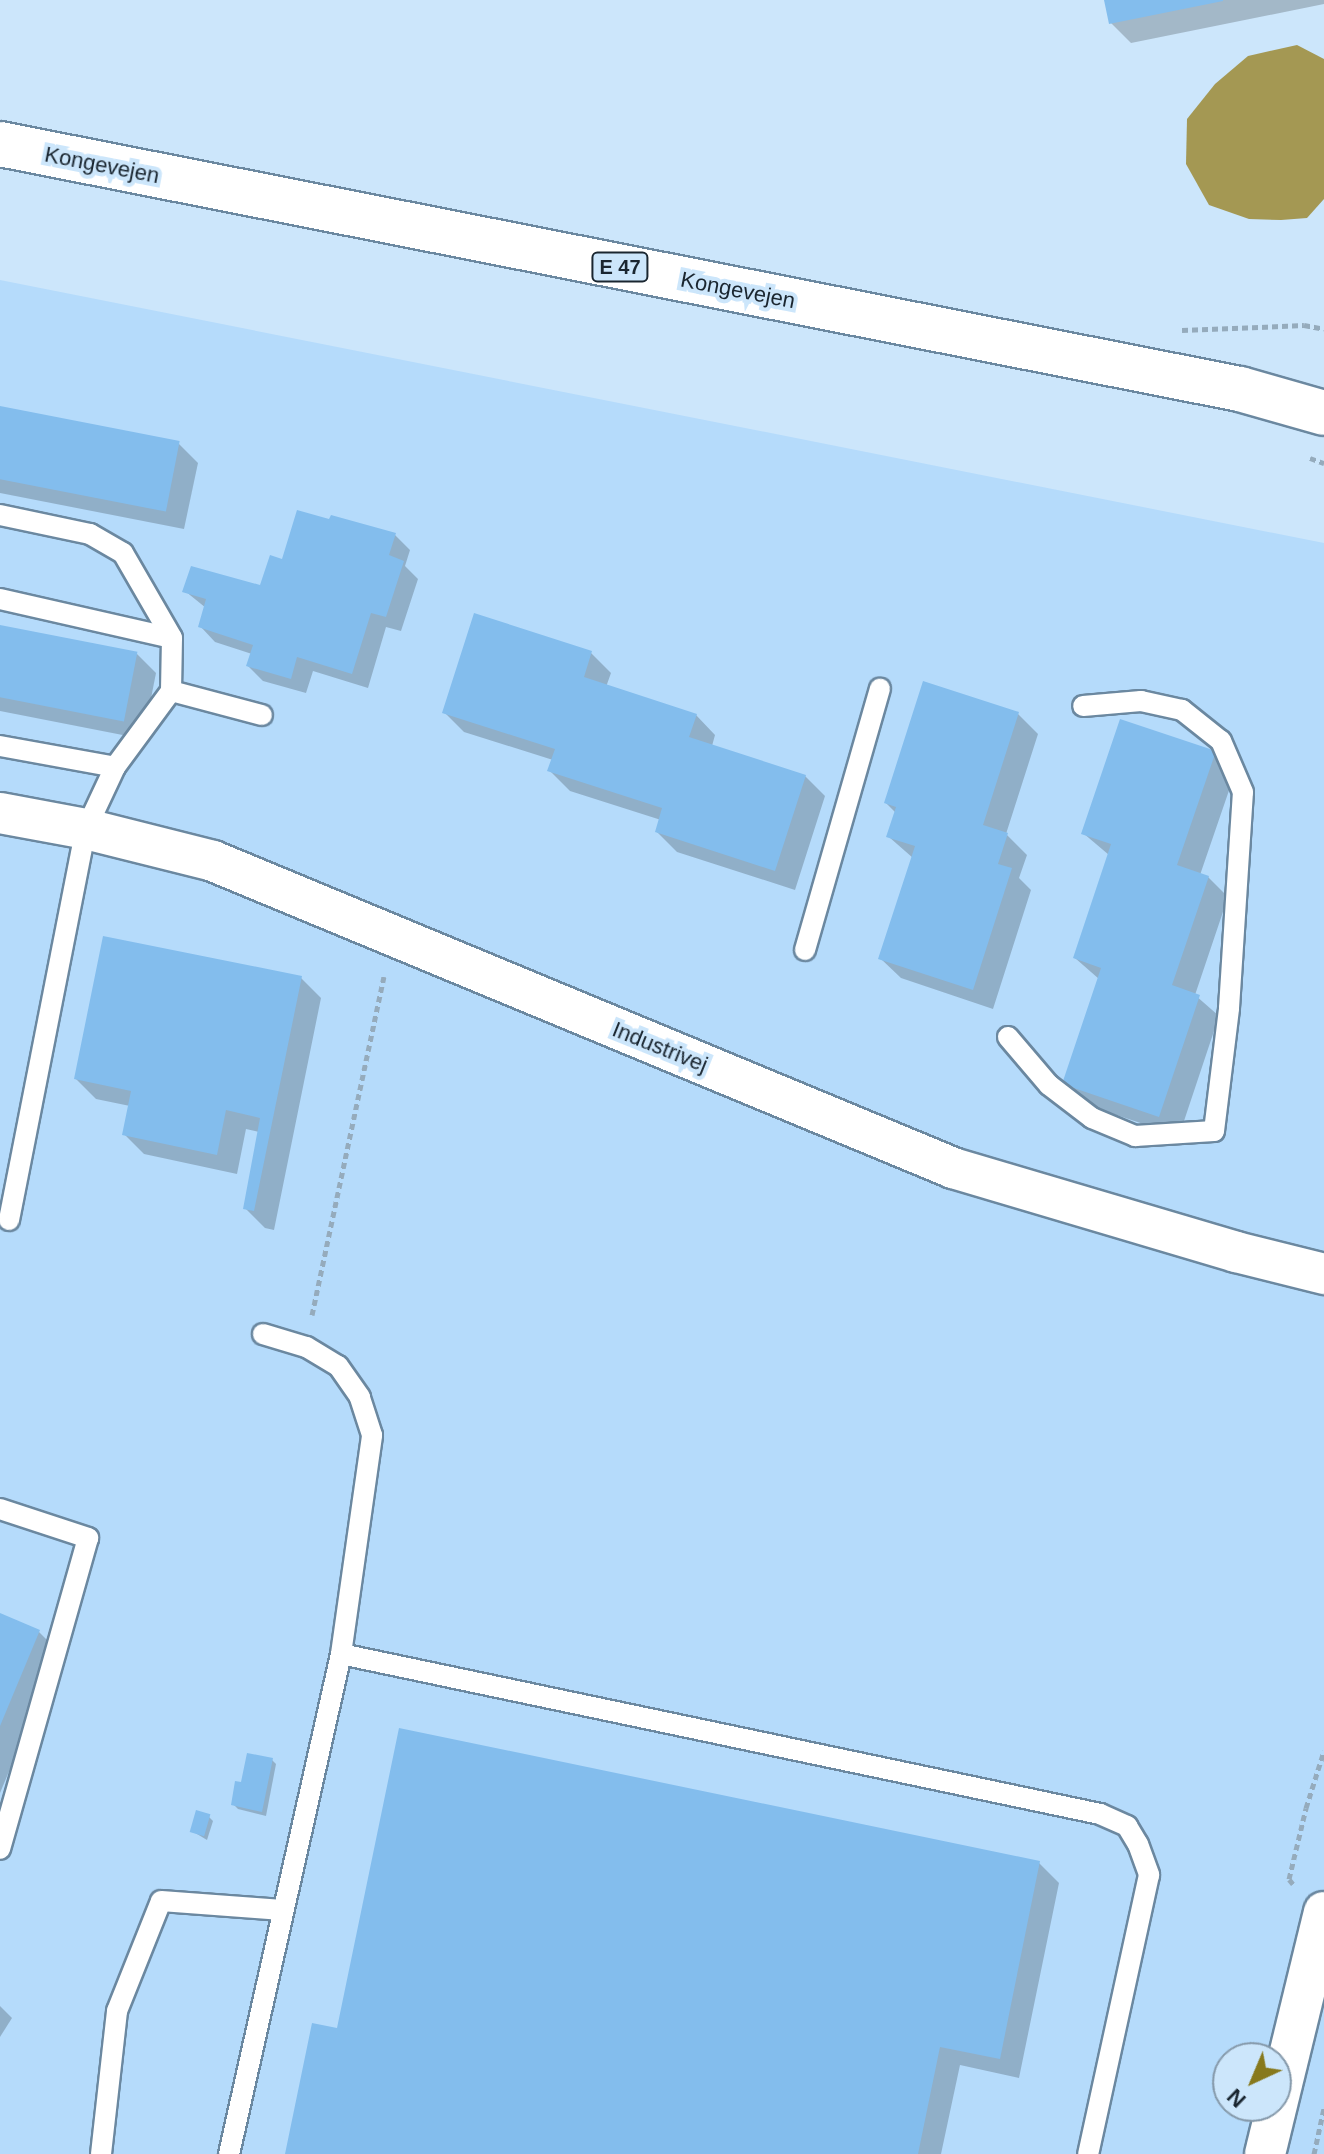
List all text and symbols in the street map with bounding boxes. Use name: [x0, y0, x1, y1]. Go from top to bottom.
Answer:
street label: Kongevejen: [42, 141, 162, 189]
road number: E 47: [590, 251, 650, 283]
street label: Kongevejen: [678, 266, 798, 314]
street label: Industrivej: [609, 1016, 711, 1078]
north arrow: [1212, 2042, 1292, 2122]
text: N: [1222, 2084, 1251, 2113]

